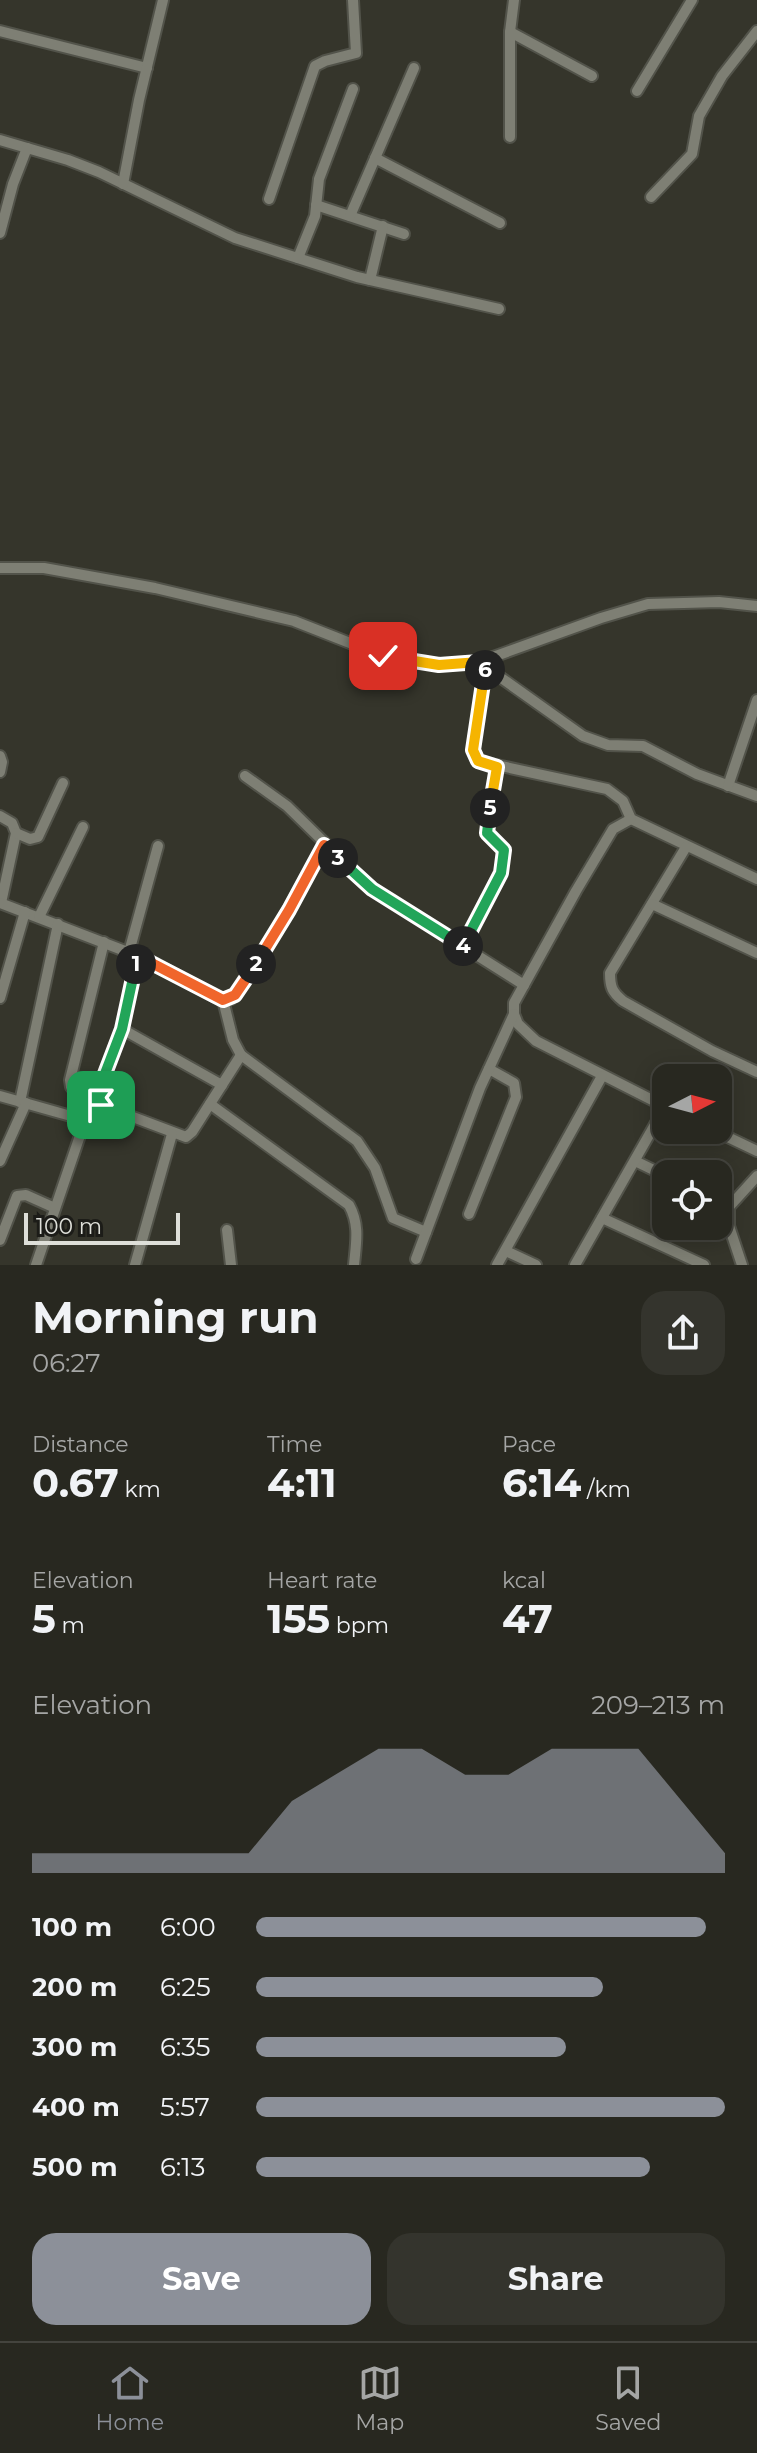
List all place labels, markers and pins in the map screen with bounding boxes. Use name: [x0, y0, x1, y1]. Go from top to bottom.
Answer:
pin: [349, 622, 417, 690]
pin: 6: [465, 650, 505, 690]
pin: 5: [470, 788, 510, 828]
pin: 3: [318, 838, 358, 878]
pin: 4: [443, 926, 483, 966]
pin: 1: [116, 944, 156, 984]
pin: 2: [236, 944, 276, 984]
pin: [67, 1071, 135, 1139]

